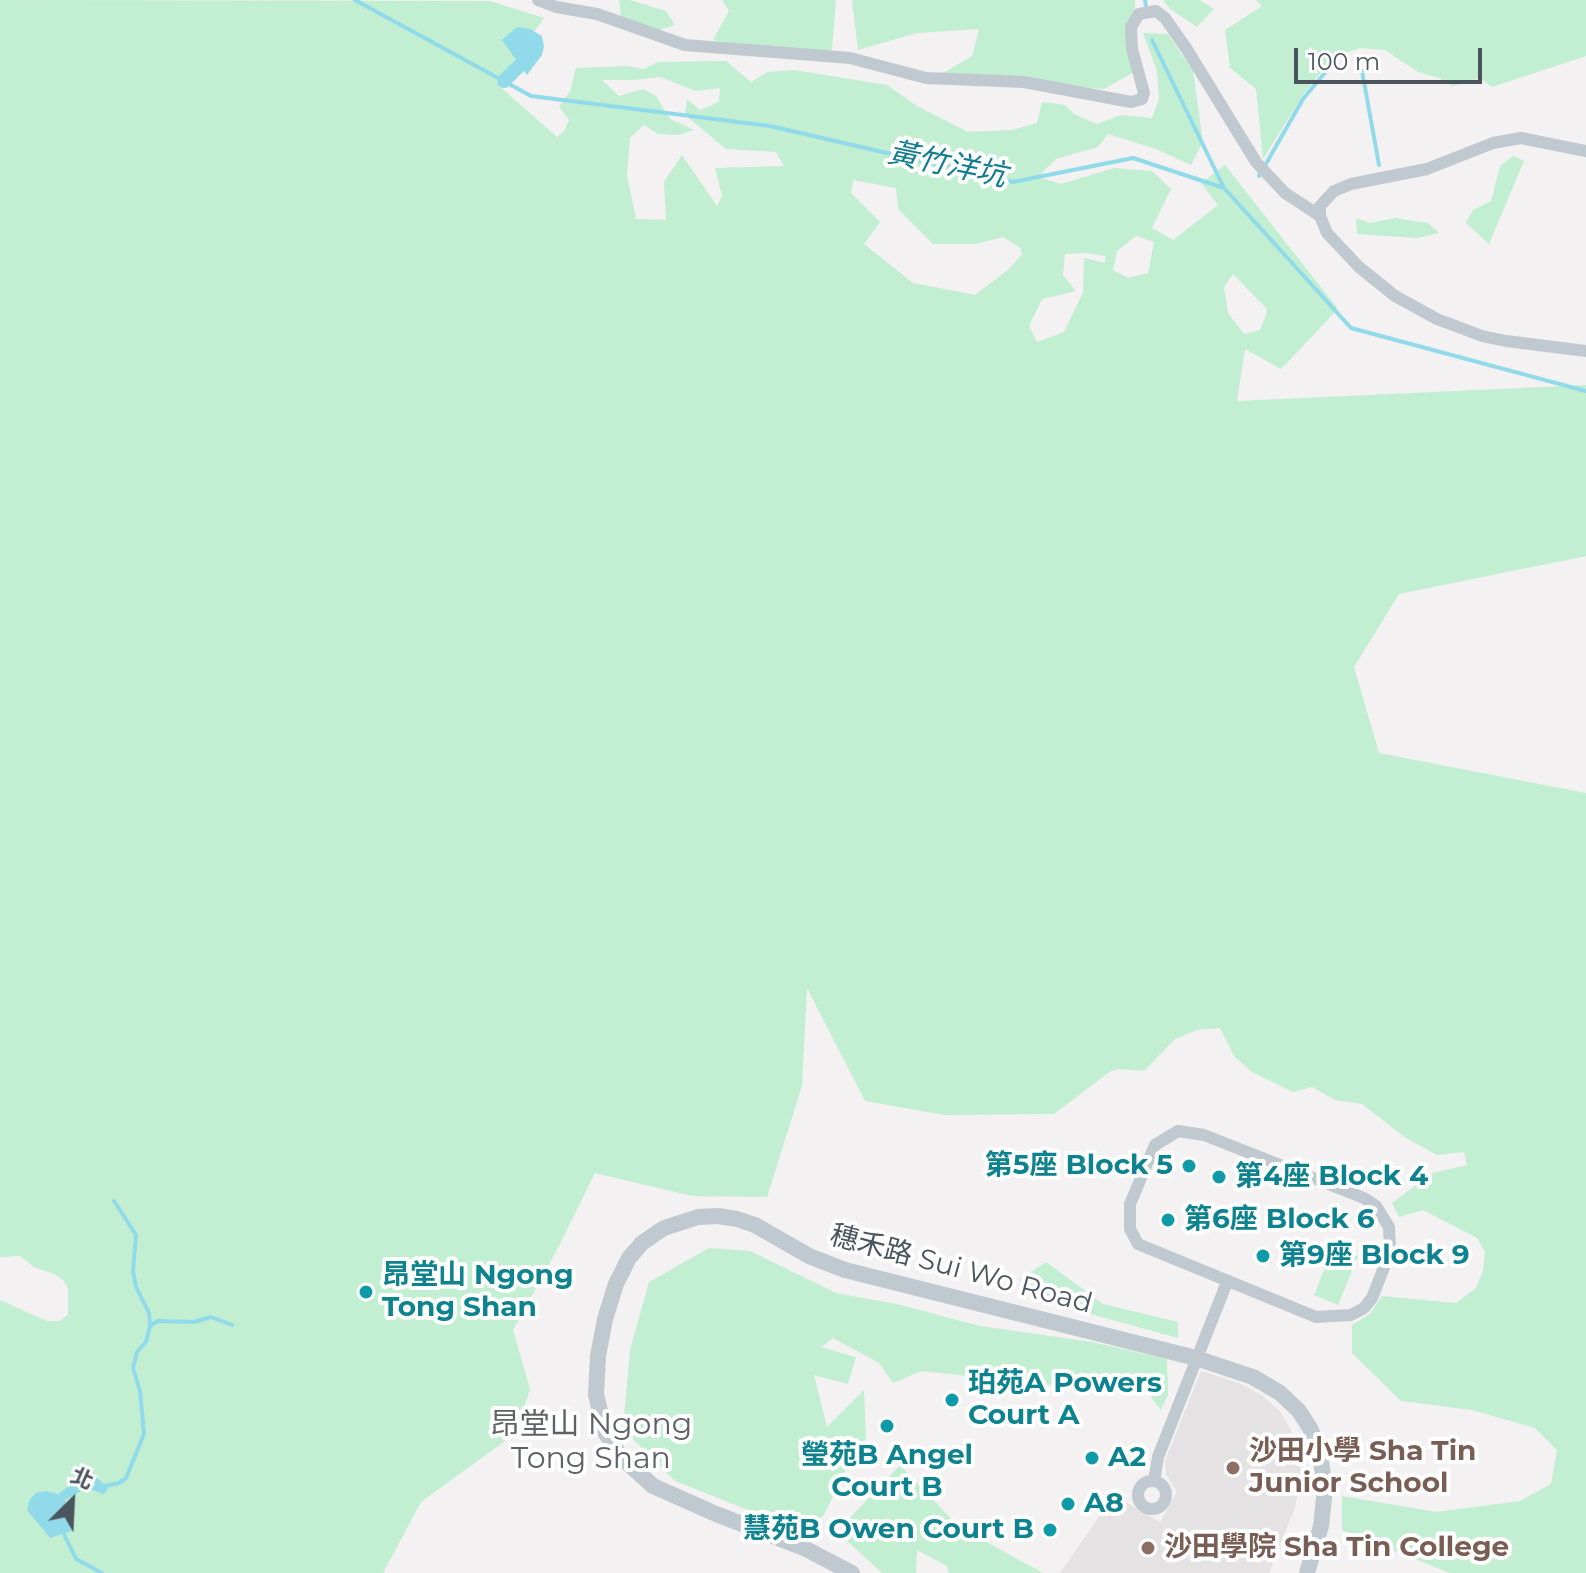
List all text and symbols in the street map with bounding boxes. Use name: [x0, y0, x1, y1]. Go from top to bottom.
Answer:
scale bar: [1298, 32, 1486, 82]
text: 100 m: [1308, 47, 1380, 76]
water label: 黃竹洋坑: [885, 135, 1009, 195]
place label: 第5座 Block 5: [985, 1149, 1173, 1183]
marker: 第5座 Block 5: [1180, 1157, 1198, 1175]
place label: 第4座 Block 4: [1235, 1160, 1428, 1194]
marker: 第4座 Block 4: [1210, 1168, 1228, 1186]
place label: 第6座 Block 6: [1184, 1203, 1374, 1237]
marker: 第6座 Block 6: [1159, 1211, 1177, 1229]
street label: 穗禾路 Sui Wo Road: [826, 1219, 1096, 1321]
place label: 第9座 Block 9: [1279, 1239, 1469, 1273]
marker: 第9座 Block 9: [1254, 1247, 1272, 1265]
place label: 昂堂山 Ngong Tong Shan: [382, 1259, 574, 1325]
marker: 昂堂山 Ngong Tong Shan: [357, 1283, 375, 1301]
place label: 珀苑A Powers Court A: [968, 1367, 1162, 1433]
marker: 珀苑A Powers Court A: [943, 1391, 961, 1409]
district label: 昂堂山 Ngong Tong Shan: [490, 1407, 692, 1478]
marker: 瑩苑B Angel Court B: [878, 1417, 896, 1435]
place label: 沙田小學 Sha Tin Junior School: [1249, 1435, 1476, 1501]
place label: 瑩苑B Angel Court B: [801, 1439, 973, 1505]
place label: A2: [1108, 1441, 1146, 1475]
marker: A2: [1083, 1449, 1101, 1467]
marker: 沙田小學 Sha Tin Junior School: [1224, 1459, 1242, 1477]
north arrow: [32, 1461, 112, 1541]
text: 北: [66, 1462, 98, 1495]
place label: A8: [1084, 1487, 1124, 1521]
marker: A8: [1059, 1495, 1077, 1513]
place label: 慧苑B Owen Court B: [743, 1513, 1034, 1547]
marker: 慧苑B Owen Court B: [1041, 1521, 1059, 1539]
place label: 沙田學院 Sha Tin College: [1164, 1531, 1509, 1565]
marker: 沙田學院 Sha Tin College: [1139, 1539, 1157, 1557]

